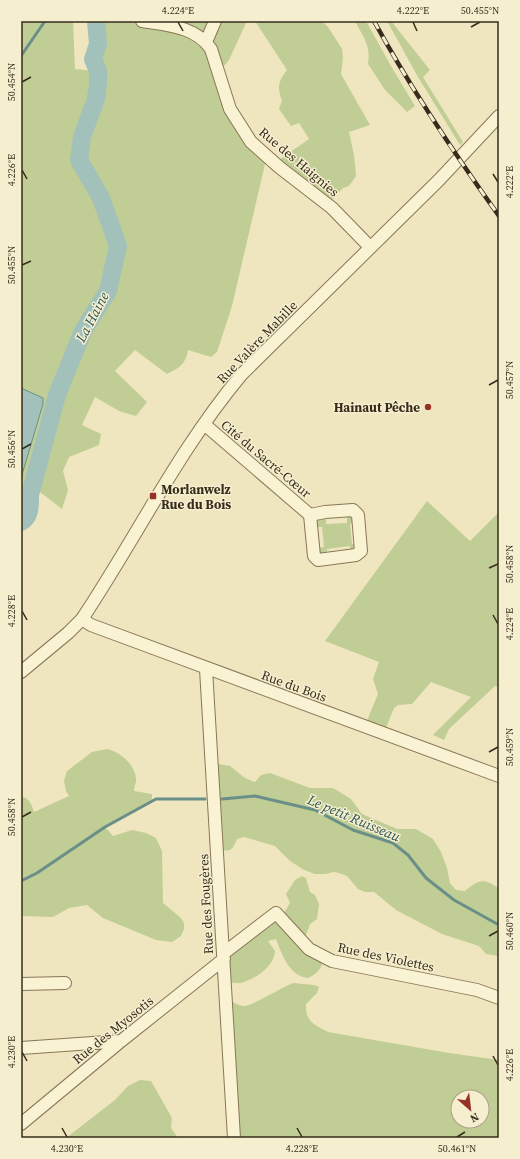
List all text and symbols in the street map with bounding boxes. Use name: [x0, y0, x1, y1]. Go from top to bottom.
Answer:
text: 4.224°E: [162, 4, 194, 17]
text: 4.222°E: [397, 4, 429, 17]
text: 50.455°N: [461, 4, 499, 17]
text: 50.454°N: [5, 63, 18, 101]
street label: Rue des Haignies: [255, 124, 343, 201]
text: 4.226°E: [5, 154, 18, 186]
text: 4.222°E: [503, 166, 516, 198]
text: 50.455°N: [5, 246, 18, 284]
water label: La Haine: [70, 288, 114, 346]
street label: Rue Valère Mabille: [213, 297, 301, 387]
text: 50.457°N: [503, 361, 516, 399]
place label: Hainaut Pêche: [334, 399, 420, 416]
marker: Hainaut Pêche: [423, 402, 433, 412]
street label: Cité du Sacré-Cœur: [218, 416, 315, 502]
text: 50.456°N: [5, 430, 18, 468]
place label: Morlanwelz Rue du Bois: [161, 481, 231, 513]
marker: Morlanwelz Rue du Bois: [148, 491, 158, 501]
text: 50.458°N: [503, 545, 516, 583]
text: 4.228°E: [5, 595, 18, 627]
text: 4.224°E: [503, 608, 516, 640]
street label: Rue du Bois: [259, 666, 329, 706]
text: 50.459°N: [503, 728, 516, 766]
water label: Le petit Ruisseau: [304, 789, 403, 847]
text: 50.458°N: [5, 798, 18, 836]
street label: Rue des Fougères: [195, 853, 217, 955]
text: 50.460°N: [503, 912, 516, 950]
street label: Rue des Violettes: [336, 938, 436, 976]
street label: Rue des Myosotis: [69, 992, 157, 1068]
text: 4.230°E: [5, 1036, 18, 1068]
text: 4.226°E: [503, 1049, 516, 1081]
north arrow: [450, 1089, 490, 1129]
text: N: [467, 1109, 482, 1126]
text: 4.230°E: [51, 1142, 83, 1155]
text: 4.228°E: [286, 1142, 318, 1155]
text: 50.461°N: [438, 1142, 476, 1155]

